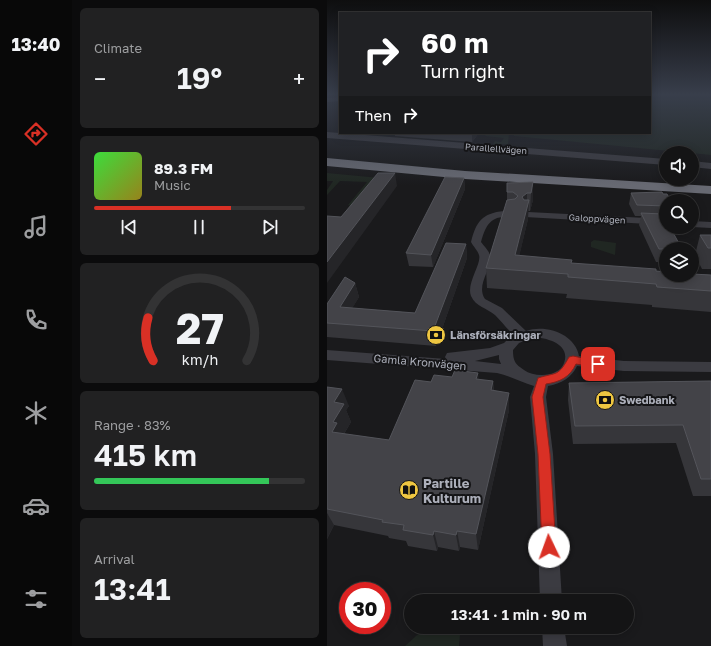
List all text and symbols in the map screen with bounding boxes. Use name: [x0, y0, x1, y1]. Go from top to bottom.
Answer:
text: 60 m: [421, 26, 488, 59]
icon: right: [355, 28, 407, 80]
text: 13:40: [12, 33, 60, 55]
text: Climate: [94, 40, 142, 56]
text: 19°: [177, 60, 222, 96]
text: Turn right: [421, 60, 505, 82]
text: −: [94, 65, 106, 92]
text: +: [293, 65, 305, 92]
icon: right: [399, 104, 421, 126]
text: Then: [355, 106, 391, 124]
icon: directions: [22, 120, 50, 148]
street label: Parallellvägen: [465, 141, 527, 156]
map controls: [659, 146, 699, 282]
button: sound: [659, 146, 699, 186]
text: 89.3 FM: [154, 159, 213, 177]
text: Music: [154, 177, 191, 193]
button: search: [659, 194, 699, 234]
street label: Galoppvägen: [568, 212, 626, 225]
icon: music: [22, 213, 50, 241]
icon: previous: [118, 216, 140, 238]
icon: pause: [188, 216, 210, 238]
icon: next: [259, 216, 281, 238]
button: layers: [659, 242, 699, 282]
text: 27: [175, 303, 224, 353]
icon: phone: [22, 306, 50, 334]
bank icon: Länsförsäkringar: [425, 324, 447, 346]
place label: Länsförsäkringar: [450, 328, 541, 341]
pin: [581, 347, 615, 381]
text: km/h: [181, 351, 218, 368]
street label: Gamla Kronvägen: [373, 351, 467, 372]
icon: arrive: [587, 353, 609, 375]
bank icon: Swedbank: [594, 389, 616, 411]
place label: Swedbank: [619, 393, 675, 406]
icon: climate: [22, 399, 50, 427]
text: Range · 83%: [94, 417, 170, 433]
text: 415 km: [94, 437, 197, 473]
place label: Partille Kulturum: [423, 475, 481, 506]
library icon: Partille Kulturum: [398, 479, 420, 501]
icon: car: [22, 492, 50, 520]
position arrow: [528, 526, 570, 568]
text: Arrival: [94, 551, 135, 567]
text: 13:41: [94, 571, 171, 607]
speed limit sign: 30: [339, 582, 391, 634]
icon: filters: [22, 585, 50, 613]
text: 13:41 · 1 min · 90 m: [451, 605, 587, 623]

